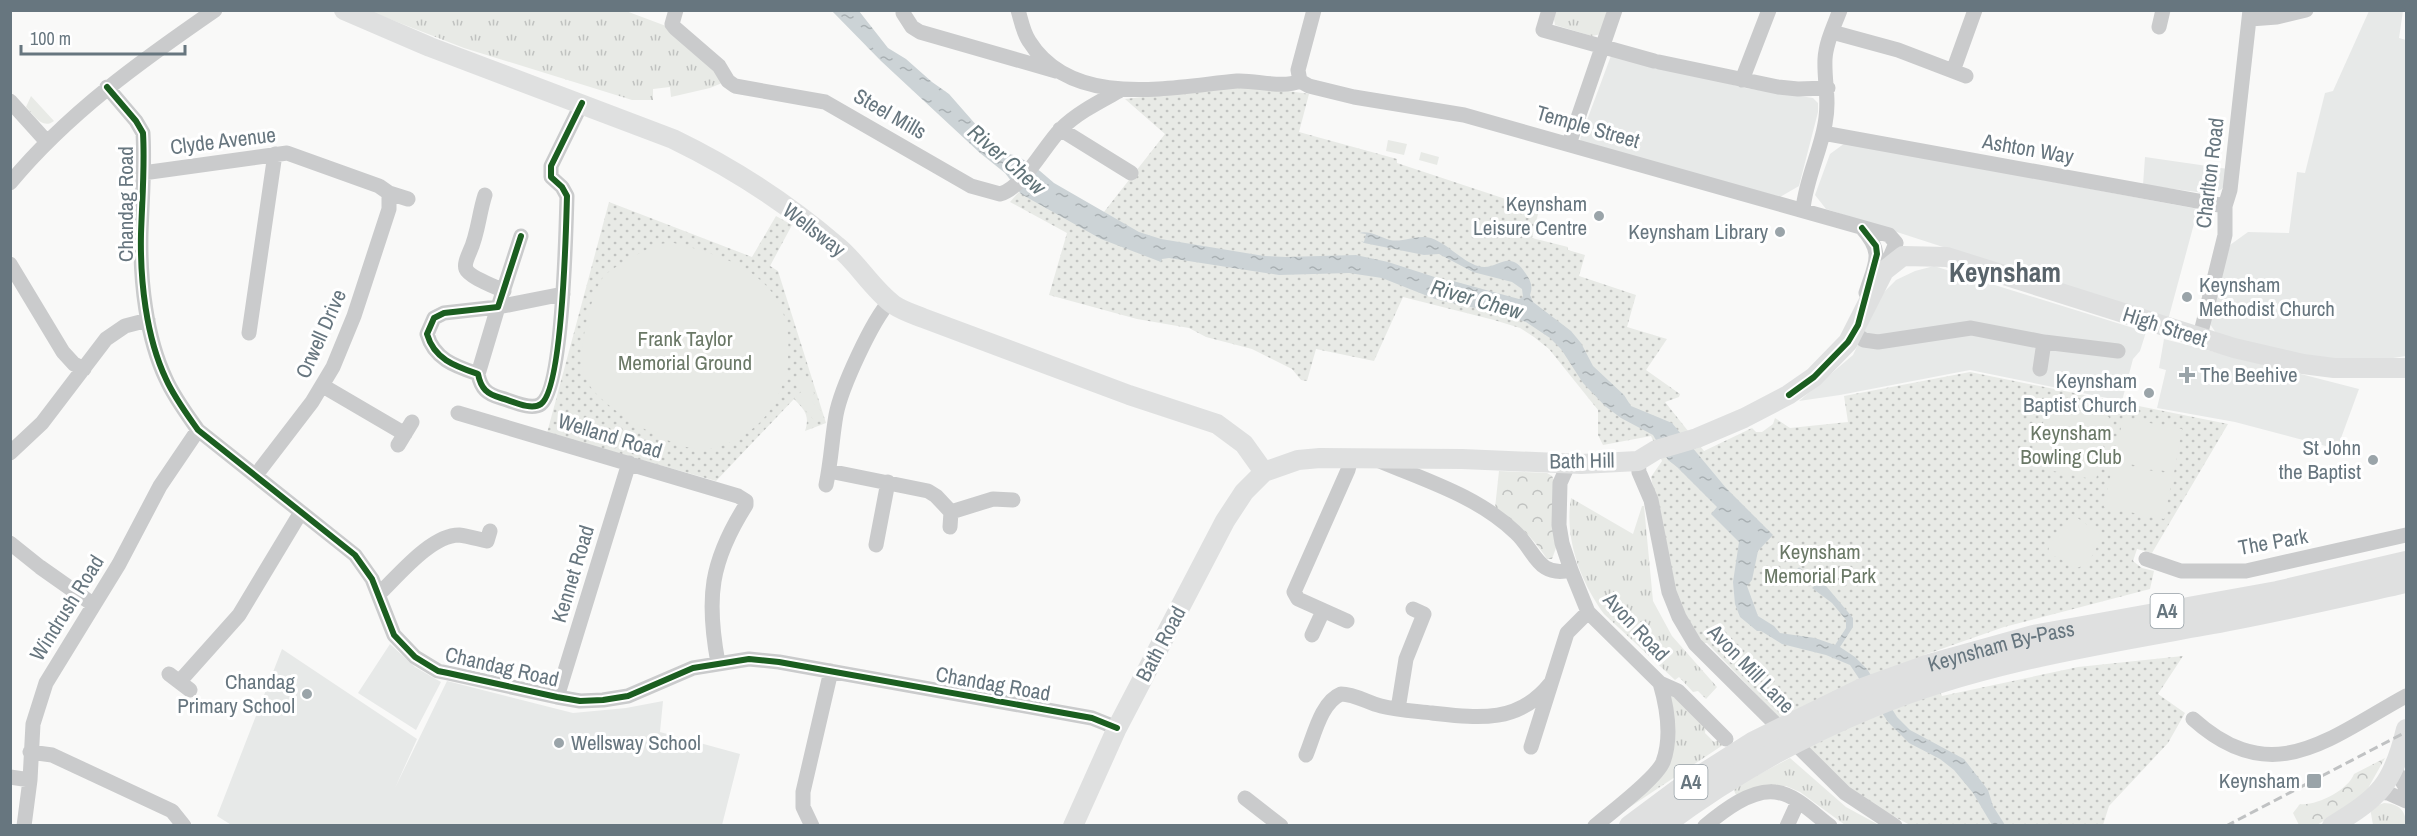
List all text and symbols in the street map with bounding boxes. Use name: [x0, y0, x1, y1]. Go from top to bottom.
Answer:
scale bar: [21, 18, 184, 56]
text: 100 m: [30, 26, 71, 51]
street label: Steel Mills: [849, 81, 932, 146]
street label: Temple Street: [1533, 98, 1643, 155]
street label: Charlton Road: [2188, 116, 2231, 230]
water label: River Chew: [962, 117, 1053, 202]
street label: Clyde Avenue: [169, 120, 277, 161]
street label: Ashton Way: [1979, 126, 2076, 171]
street label: Chandag Road: [111, 146, 140, 262]
place label: Keynsham Leisure Centre: [1473, 189, 1587, 242]
street label: Wellsway: [777, 196, 852, 264]
marker: Keynsham Leisure Centre: [1592, 209, 1606, 223]
place label: Keynsham Library: [1628, 217, 1768, 246]
marker: Keynsham Library: [1773, 225, 1787, 239]
district label: Keynsham: [1949, 254, 2061, 290]
place label: Keynsham Methodist Church: [2199, 270, 2335, 323]
water label: River Chew: [1428, 272, 1527, 327]
street label: Orwell Drive: [288, 285, 353, 383]
marker: Keynsham Methodist Church: [2180, 290, 2194, 304]
street label: High Street: [2119, 299, 2211, 354]
park label: Frank Taylor Memorial Ground: [618, 324, 752, 377]
place label: The Beehive: [2200, 360, 2298, 389]
place label: Keynsham Baptist Church: [2023, 366, 2137, 419]
marker: The Beehive: [2178, 366, 2196, 384]
marker: Keynsham Baptist Church: [2142, 386, 2156, 400]
street label: Welland Road: [554, 406, 666, 465]
park label: Keynsham Bowling Club: [2020, 418, 2122, 471]
place label: St John the Baptist: [2279, 433, 2361, 486]
street label: Bath Hill: [1549, 445, 1615, 476]
marker: St John the Baptist: [2366, 453, 2380, 467]
street label: The Park: [2236, 521, 2310, 562]
street label: Kennet Road: [544, 522, 601, 626]
park label: Keynsham Memorial Park: [1764, 537, 1876, 590]
street label: Windrush Road: [23, 549, 111, 666]
street label: Avon Road: [1596, 585, 1676, 668]
road number: A4: [2150, 594, 2184, 628]
street label: Bath Road: [1129, 601, 1192, 686]
street label: Keynsham By-Pass: [1924, 614, 2077, 679]
street label: Avon Mill Lane: [1701, 617, 1801, 720]
street label: Chandag Road: [442, 639, 562, 694]
street label: Chandag Road: [934, 659, 1053, 708]
place label: Chandag Primary School: [177, 667, 295, 720]
marker: Chandag Primary School: [300, 687, 314, 701]
place label: Wellsway School: [571, 728, 701, 757]
marker: Wellsway School: [552, 736, 566, 750]
road number: A4: [1674, 765, 1708, 799]
place label: Keynsham: [2219, 766, 2300, 795]
marker: Keynsham: [2305, 772, 2323, 790]

